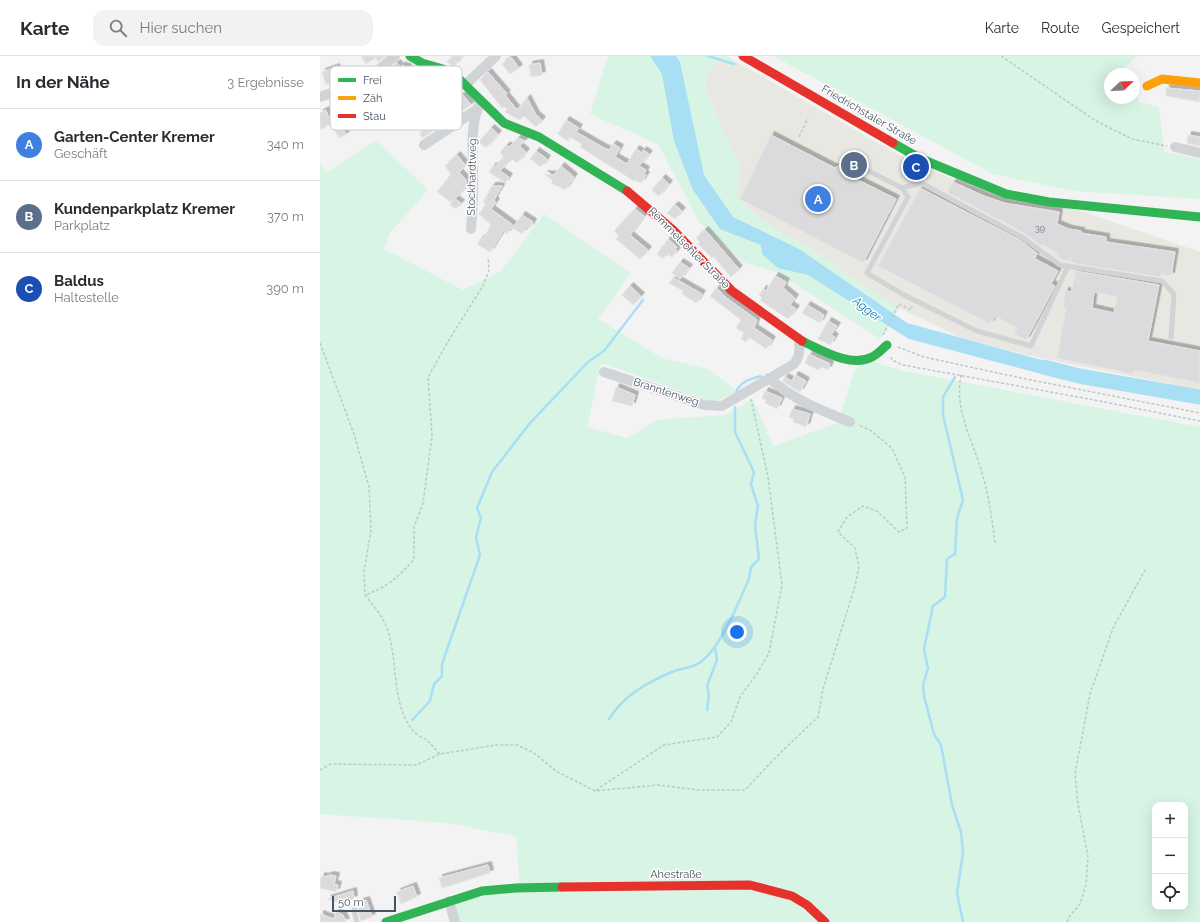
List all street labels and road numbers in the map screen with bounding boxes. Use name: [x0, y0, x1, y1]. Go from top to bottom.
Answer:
street label: Friedrichstaler Straße: [819, 82, 919, 148]
street label: Stockhardtweg: [465, 138, 479, 216]
street label: Remmelsohler Straße: [646, 205, 733, 292]
street label: Branntenweg: [632, 375, 700, 409]
street label: Ahestraße: [650, 868, 702, 881]

